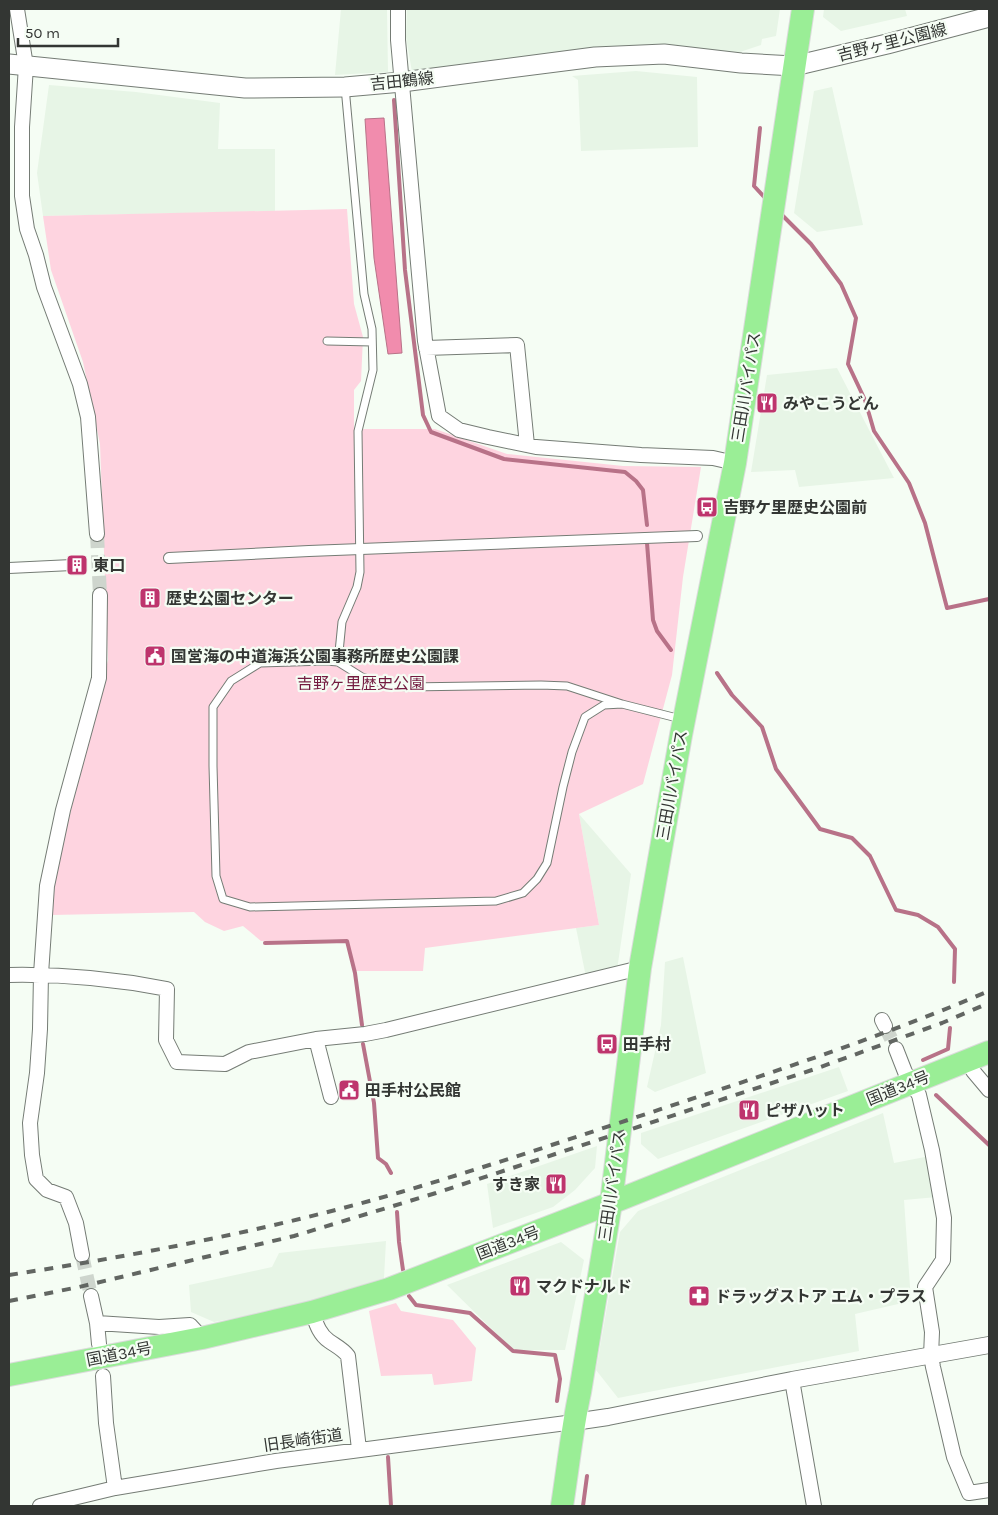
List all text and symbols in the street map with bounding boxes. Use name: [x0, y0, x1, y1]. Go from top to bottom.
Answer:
scale bar: [18, 15, 118, 47]
street label: 吉野ヶ里公園線: [835, 19, 949, 65]
text: 50 m: [25, 24, 60, 42]
street label: 吉田鶴線: [369, 68, 435, 94]
street label: 三田川バイパス: [728, 330, 764, 444]
restaurant icon: みやこうどん: [755, 391, 779, 415]
place label: みやこうどん: [783, 394, 879, 413]
bus stop icon: 吉野ケ里歴史公園前: [695, 495, 719, 519]
place label: 吉野ケ里歴史公園前: [723, 498, 867, 517]
building icon: 東口: [65, 553, 89, 577]
place label: 東口: [93, 556, 125, 575]
building icon: 歴史公園センター: [138, 586, 162, 610]
place label: 歴史公園センター: [166, 589, 294, 608]
public building icon: 国営海の中道海浜公園事務所歴史公園課: [143, 644, 167, 668]
place label: 国営海の中道海浜公園事務所歴史公園課: [171, 647, 459, 666]
park label: 吉野ヶ里歴史公園: [297, 674, 425, 693]
street label: 三田川バイパス: [653, 728, 691, 842]
bus stop icon: 田手村: [595, 1032, 619, 1056]
place label: 田手村: [623, 1035, 671, 1054]
street label: 国道34号: [864, 1067, 932, 1109]
public building icon: 田手村公民館: [337, 1078, 361, 1102]
place label: 田手村公民館: [365, 1081, 461, 1100]
restaurant icon: ピザハット: [737, 1098, 761, 1122]
place label: ピザハット: [765, 1101, 845, 1120]
street label: 三田川バイパス: [595, 1129, 629, 1243]
restaurant icon: すき家: [544, 1172, 568, 1196]
place label: すき家: [492, 1175, 540, 1194]
street label: 国道34号: [474, 1222, 542, 1264]
restaurant icon: マクドナルド: [508, 1274, 532, 1298]
place label: マクドナルド: [536, 1277, 632, 1296]
pharmacy icon: ドラッグストア エム・プラス: [687, 1284, 711, 1308]
place label: ドラッグストア エム・プラス: [715, 1287, 927, 1306]
street label: 国道34号: [85, 1338, 153, 1370]
street label: 旧長崎街道: [262, 1425, 344, 1455]

